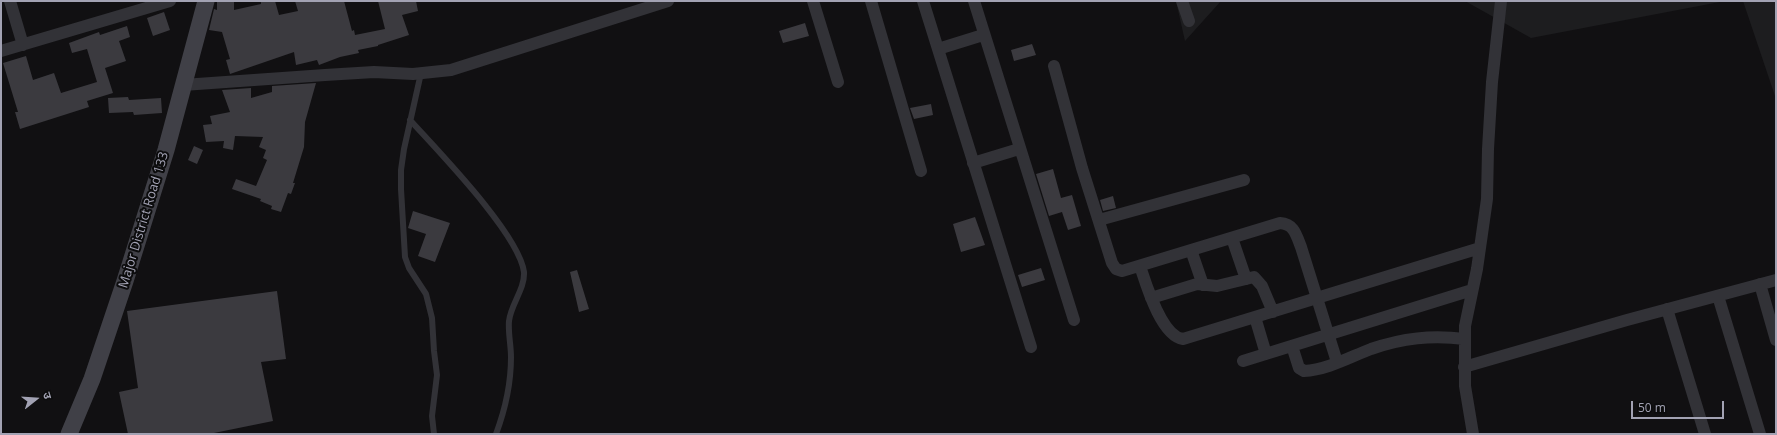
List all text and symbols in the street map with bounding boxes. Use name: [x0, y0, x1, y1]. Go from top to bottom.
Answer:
street label: Major District Road 133: [116, 150, 172, 290]
north arrow: [16, 379, 56, 419]
text: उ: [40, 390, 56, 401]
scale bar: [1633, 393, 1726, 419]
text: 50 m: [1638, 399, 1666, 416]

